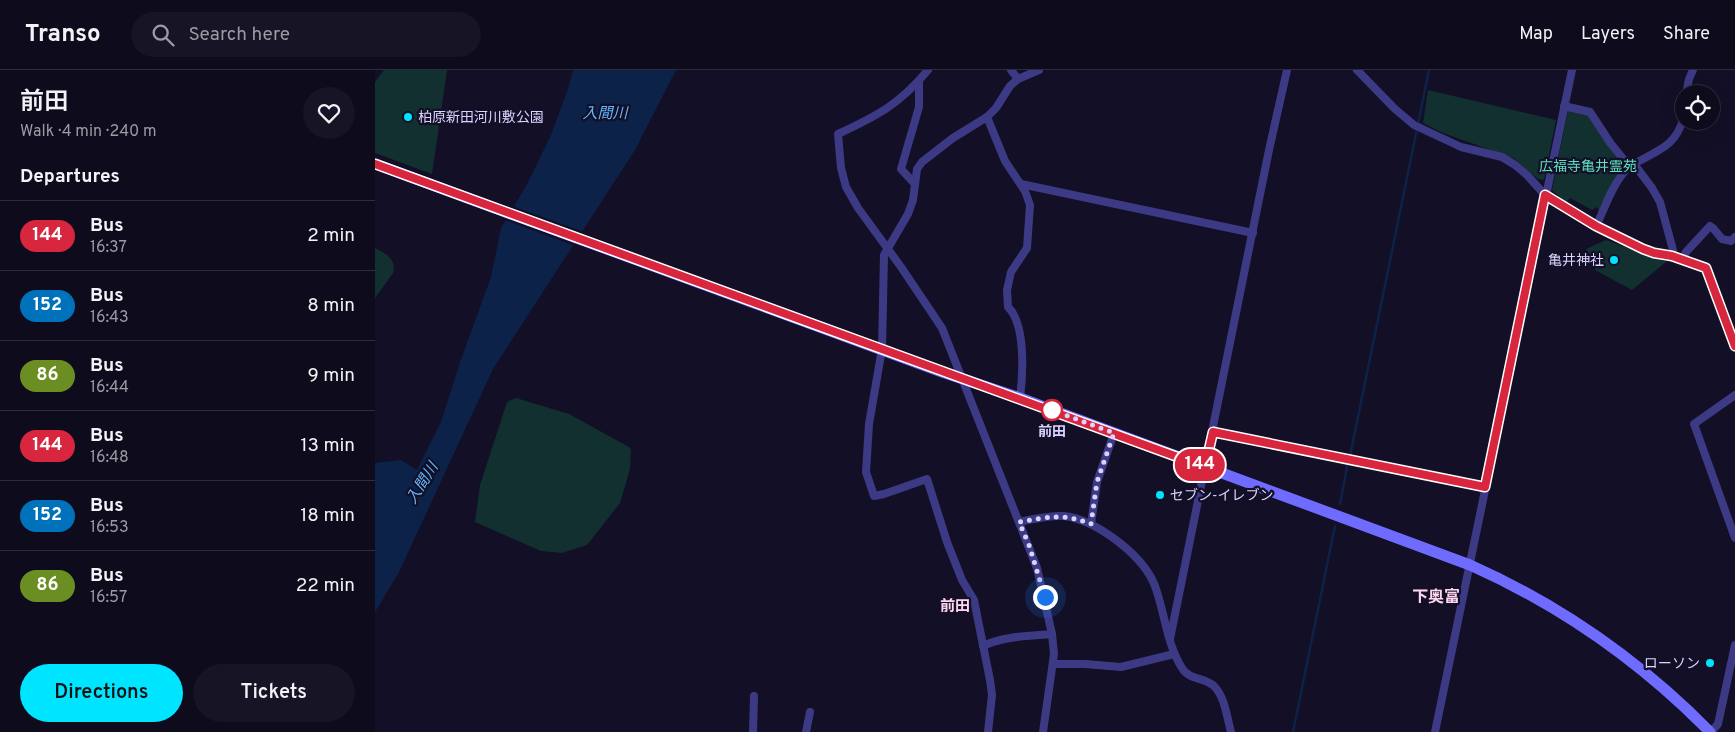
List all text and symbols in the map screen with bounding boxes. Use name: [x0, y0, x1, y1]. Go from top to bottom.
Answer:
search box: [131, 12, 481, 57]
text: Transo: [25, 20, 101, 50]
icon: search: [149, 21, 177, 49]
text: Search here: [189, 23, 290, 47]
text: Map: [1519, 23, 1553, 46]
text: Layers: [1581, 23, 1635, 46]
text: Share: [1663, 23, 1710, 46]
map controls: [1675, 85, 1720, 130]
button: locate: [1675, 85, 1720, 130]
button: heart: [303, 87, 355, 139]
text: 前田: [20, 88, 68, 118]
water label: 入間川: [582, 105, 629, 124]
place label: 柏原新田河川敷公園: [418, 109, 544, 127]
marker: 柏原新田河川敷公園: [402, 111, 414, 123]
text: Walk · 4 min · 240 m: [20, 122, 157, 142]
park label: 広福寺亀井霊苑: [1539, 158, 1637, 176]
text: Departures: [20, 165, 120, 189]
text: Bus: [90, 214, 124, 238]
text: 144: [32, 224, 63, 247]
text: 2 min: [307, 224, 355, 248]
text: 16:37: [90, 238, 127, 258]
place label: 亀井神社: [1548, 252, 1604, 270]
marker: 亀井神社: [1608, 254, 1620, 266]
text: Bus: [90, 284, 124, 308]
text: 152: [33, 294, 62, 317]
text: 8 min: [307, 294, 355, 318]
text: 16:43: [90, 308, 129, 328]
text: Bus: [90, 354, 124, 378]
text: 86: [36, 364, 59, 387]
text: 9 min: [308, 364, 355, 388]
text: 16:44: [90, 378, 129, 398]
marker: 前田: [1041, 399, 1063, 421]
place label: 前田: [1038, 423, 1066, 441]
text: Bus: [90, 424, 124, 448]
text: 144: [32, 434, 63, 457]
text: 13 min: [300, 434, 355, 458]
text: 16:48: [90, 448, 129, 468]
line badge: 144: [1171, 449, 1229, 481]
text: 144: [1185, 453, 1215, 476]
water label: 入間川: [403, 458, 444, 508]
place label: セブン-イレブン: [1170, 487, 1274, 505]
marker: セブン-イレブン: [1154, 489, 1166, 501]
text: Bus: [90, 494, 124, 518]
text: 152: [33, 504, 62, 527]
text: 18 min: [300, 504, 355, 528]
text: 16:53: [90, 518, 129, 538]
text: Bus: [90, 564, 124, 588]
text: 86: [36, 574, 59, 597]
text: 22 min: [296, 574, 355, 598]
your location: [1033, 585, 1058, 610]
text: 16:57: [90, 588, 127, 608]
district label: 下奥富: [1412, 588, 1460, 608]
district label: 前田: [940, 597, 970, 617]
place label: ローソン: [1644, 656, 1700, 673]
marker: ローソン: [1704, 657, 1716, 669]
button: Directions: [20, 664, 183, 722]
button: Tickets: [193, 664, 355, 722]

